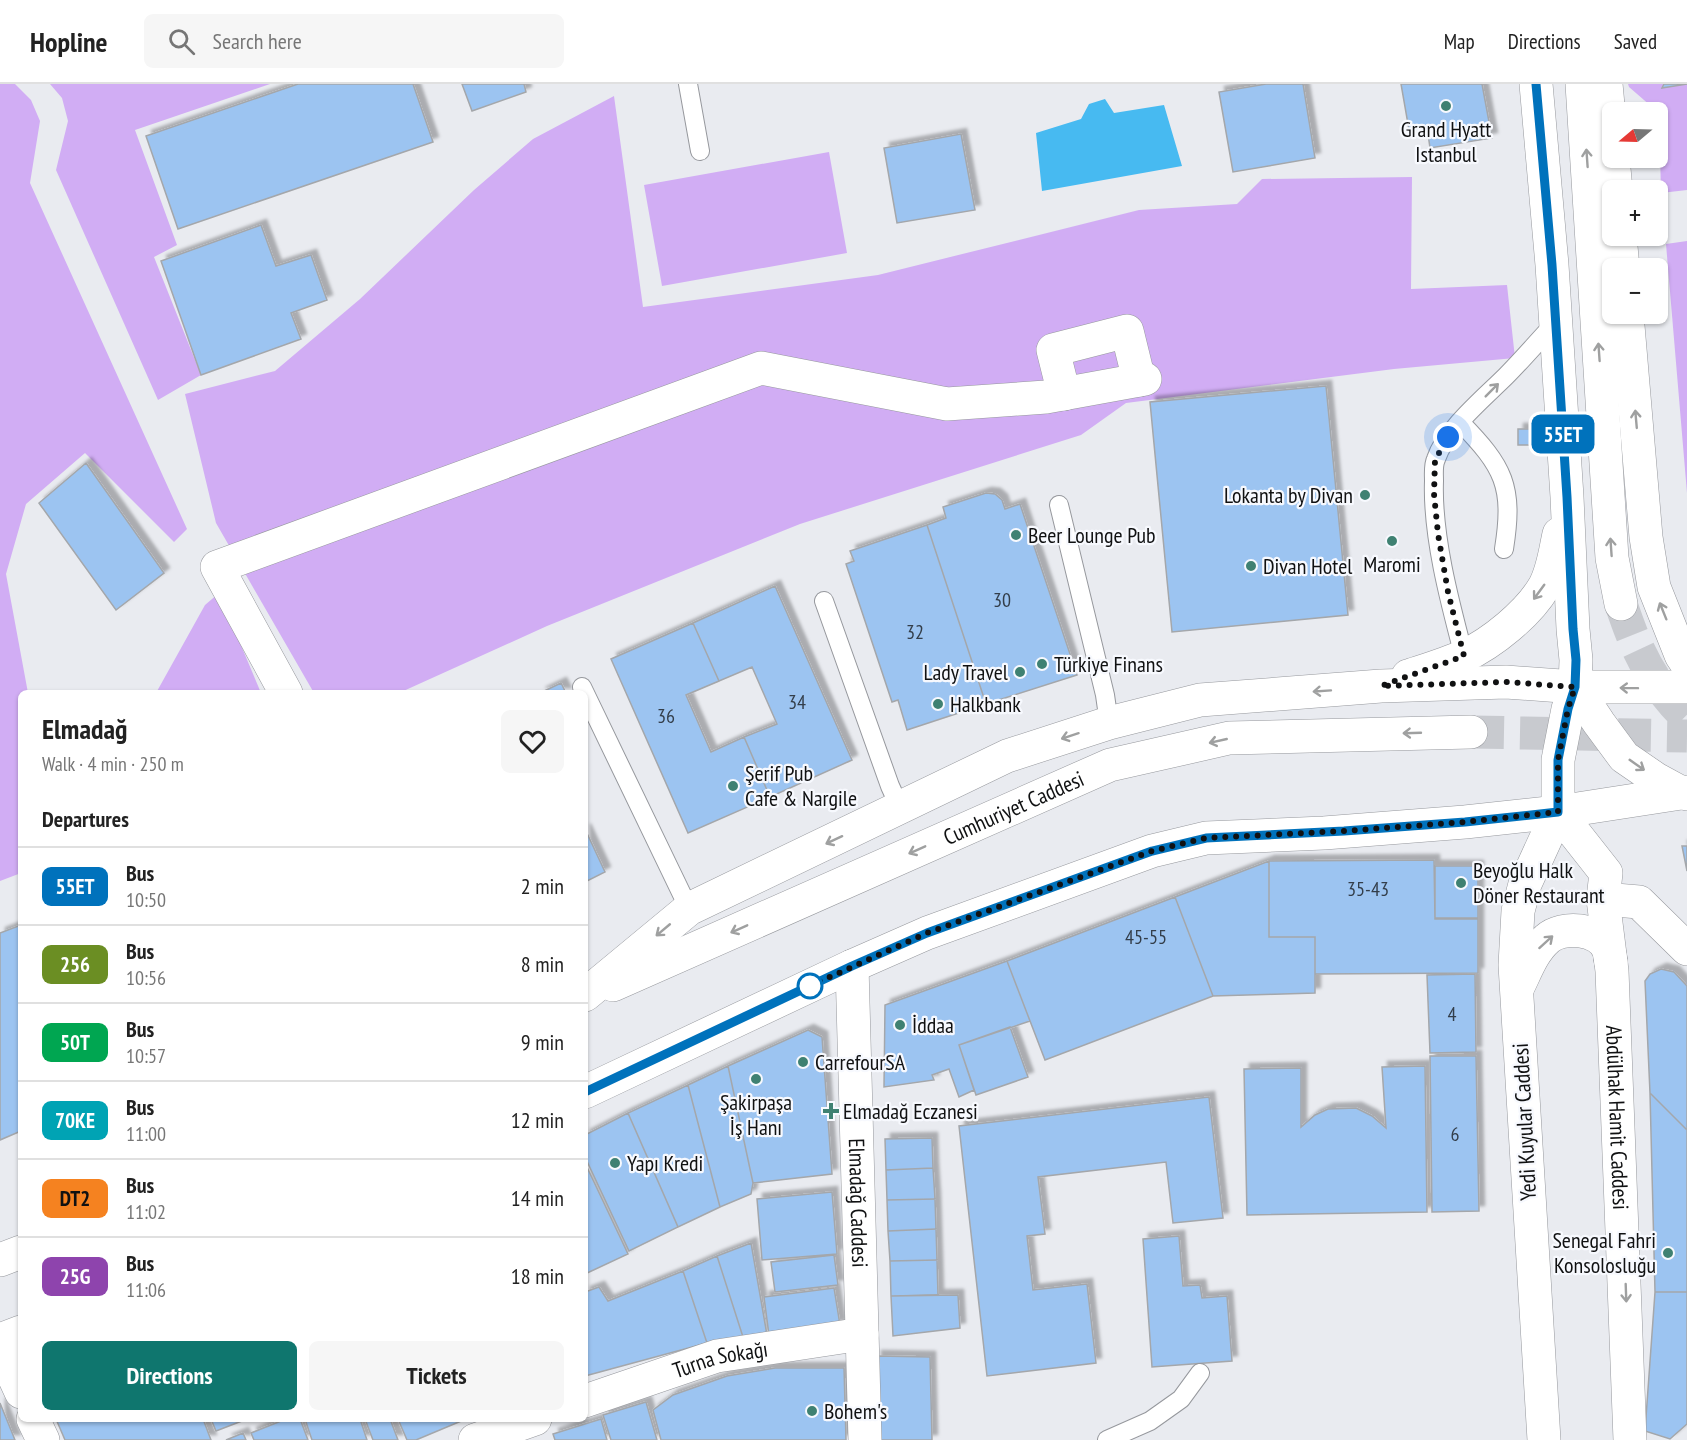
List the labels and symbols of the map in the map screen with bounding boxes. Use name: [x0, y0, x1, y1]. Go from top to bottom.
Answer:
marker: Grand Hyatt Istanbul: [1439, 99, 1453, 113]
north arrow: [1602, 102, 1668, 168]
place label: Grand Hyatt Istanbul: [1401, 115, 1491, 168]
one-way arrow: [1581, 148, 1592, 168]
one-way arrow: [1593, 343, 1604, 363]
one-way arrow: [1484, 383, 1499, 398]
one-way arrow: [1630, 409, 1641, 429]
line badge: 55ET: [1521, 414, 1605, 454]
your location: [1433, 422, 1463, 452]
place label: Lokanta by Divan: [1224, 481, 1353, 509]
marker: Lokanta by Divan: [1358, 488, 1372, 502]
place label: Beer Lounge Pub: [1028, 521, 1156, 549]
marker: Beer Lounge Pub: [1009, 528, 1023, 542]
marker: Maromi: [1385, 534, 1399, 548]
one-way arrow: [1606, 537, 1617, 557]
place label: Maromi: [1363, 550, 1421, 578]
place label: Divan Hotel: [1263, 552, 1353, 580]
marker: Divan Hotel: [1244, 559, 1258, 573]
one-way arrow: [1533, 584, 1545, 600]
house number: 30: [993, 587, 1011, 613]
one-way arrow: [1657, 602, 1668, 620]
house number: 32: [906, 619, 924, 645]
place label: Türkiye Finans: [1054, 650, 1163, 678]
marker: Türkiye Finans: [1035, 657, 1049, 671]
place label: Lady Travel: [924, 658, 1009, 686]
marker: Lady Travel: [1013, 665, 1027, 679]
one-way arrow: [1619, 682, 1639, 694]
one-way arrow: [1313, 685, 1333, 696]
house number: 34: [788, 689, 806, 715]
place label: Halkbank: [950, 690, 1021, 718]
marker: Halkbank: [931, 697, 945, 711]
house number: 36: [657, 703, 675, 729]
one-way arrow: [1403, 728, 1423, 739]
one-way arrow: [1061, 731, 1080, 742]
one-way arrow: [1208, 736, 1228, 747]
place label: Şerif Pub Cafe & Nargile: [745, 759, 857, 812]
one-way arrow: [1628, 759, 1645, 771]
street label: Cumhuriyet Caddesi: [939, 764, 1088, 851]
marker: Şerif Pub Cafe & Nargile: [726, 779, 740, 793]
one-way arrow: [826, 834, 844, 846]
one-way arrow: [909, 845, 927, 857]
place label: Beyoğlu Halk Döner Restaurant: [1473, 856, 1605, 909]
house number: 35-43: [1347, 876, 1389, 902]
marker: Beyoğlu Halk Döner Restaurant: [1454, 876, 1468, 890]
one-way arrow: [655, 924, 671, 937]
house number: 45-55: [1125, 924, 1167, 950]
one-way arrow: [730, 925, 748, 936]
one-way arrow: [1538, 935, 1553, 949]
unlabelled marker: [797, 973, 823, 999]
house number: 4: [1448, 1001, 1457, 1027]
place label: İddaa: [912, 1011, 954, 1039]
marker: İddaa: [893, 1018, 907, 1032]
street label: Abdülhak Hamit Caddesi: [1600, 1025, 1635, 1210]
street label: Yedi Kuyular Caddesi: [1506, 1042, 1542, 1202]
place label: CarrefourSA: [815, 1048, 906, 1076]
marker: CarrefourSA: [796, 1055, 810, 1069]
marker: Şakirpaşa İş Hanı: [749, 1072, 763, 1086]
place label: Şakirpaşa İş Hanı: [720, 1088, 792, 1141]
place label: Elmadağ Eczanesi: [843, 1097, 978, 1125]
marker: Elmadağ Eczanesi: [824, 1104, 838, 1118]
house number: 6: [1451, 1121, 1460, 1147]
street label: Elmadağ Caddesi: [843, 1138, 874, 1268]
place label: Yapı Kredi: [627, 1149, 703, 1177]
marker: Yapı Kredi: [608, 1156, 622, 1170]
place label: Senegal Fahri Konsolosluğu: [1552, 1226, 1656, 1279]
marker: Senegal Fahri Konsolosluğu: [1661, 1246, 1675, 1260]
one-way arrow: [1620, 1282, 1631, 1302]
street label: Turna Sokağı: [669, 1334, 770, 1384]
place label: Bohem's: [824, 1397, 887, 1425]
marker: Bohem's: [805, 1404, 819, 1418]

